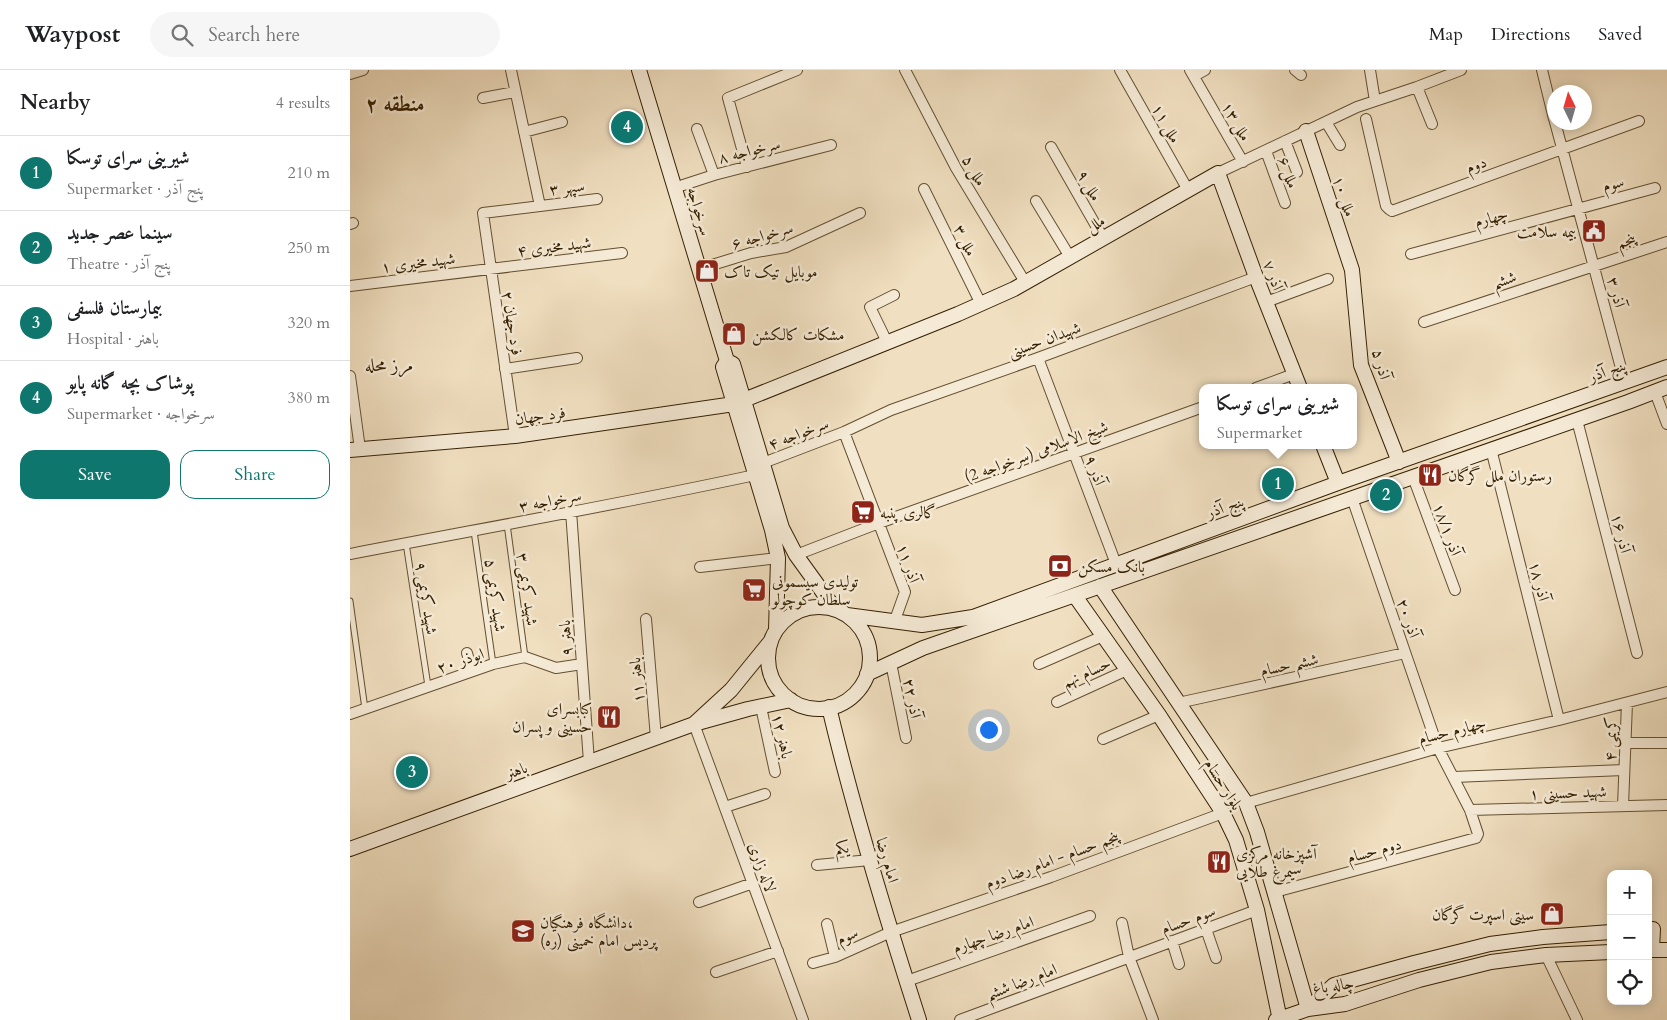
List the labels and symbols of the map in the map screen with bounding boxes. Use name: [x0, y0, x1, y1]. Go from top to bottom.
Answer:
north arrow: [1547, 85, 1592, 130]
district label: منطقه ۲: [366, 90, 424, 119]
street label: ملل ۱۳: [1216, 98, 1256, 145]
street label: ۱۱ ملل: [1146, 100, 1186, 147]
pin: 4: [611, 108, 643, 146]
street label: ۸ سرخواجه: [716, 133, 783, 169]
street label: ملل ۵: [956, 151, 992, 190]
street label: دوم: [1463, 151, 1491, 182]
street label: ۶ ملل: [1272, 153, 1304, 191]
street label: ملل ۹: [1071, 166, 1107, 205]
street label: سوم: [1600, 171, 1627, 200]
street label: ۱۰ ملل: [1327, 173, 1361, 220]
street label: ۳ سپهر: [548, 175, 586, 201]
street label: سرخواجه: [681, 184, 717, 238]
street label: چهارم: [1472, 203, 1511, 236]
street label: ملل: [1082, 210, 1109, 238]
street label: سرخواجه ۶: [729, 217, 796, 255]
public building icon: بیمه سلامت: [1581, 218, 1607, 244]
street label: ملل ۳: [948, 221, 982, 260]
place label: بیمه سلامت: [1517, 221, 1576, 243]
street label: پنجم: [1614, 227, 1641, 258]
street label: ۴ شهید مخیری: [516, 232, 592, 262]
street label: شهید مخیری ۱: [380, 248, 456, 278]
street label: آذر ۷: [1257, 257, 1289, 295]
shop icon: موبایل تیک تاک: [694, 258, 720, 284]
place label: موبایل تیک تاک: [724, 261, 818, 283]
street label: ششم: [1489, 266, 1521, 299]
street label: ۳ آذر: [1601, 275, 1631, 311]
street label: ۲ فرد جهان: [496, 289, 528, 357]
street label: شهیدان حسینی: [1005, 317, 1084, 363]
shop icon: مشکات کالکشن: [721, 321, 747, 347]
place label: مشکات کالکشن: [752, 324, 844, 346]
street label: آذر ۵: [1366, 347, 1396, 383]
district label: مرز محله: [365, 353, 413, 378]
street label: پنج آذر: [1583, 354, 1630, 391]
street label: فرد جهان: [513, 402, 567, 430]
street label: سرخواجه ۴: [765, 412, 832, 456]
street label: شیخ الاسلامی (سرخواجه 2): [961, 416, 1112, 491]
street label: ۹ آذر: [1079, 452, 1111, 490]
restaurant icon: رستوران ملل گرگان: [1417, 462, 1443, 488]
pin: 1: [1262, 465, 1294, 503]
place label: رستوران ملل گرگان: [1448, 465, 1552, 487]
pin: 2: [1370, 476, 1402, 514]
street label: سرخواجه ۳: [517, 484, 583, 518]
street label: پنج آذر: [1201, 490, 1248, 527]
supermarket icon: گالری پنبه: [850, 499, 876, 525]
street label: ۱۸/۱ آذر: [1427, 500, 1467, 560]
place label: گالری پنبه: [880, 502, 936, 524]
street label: ۱۶ آذر: [1606, 511, 1637, 557]
street label: آذر ۱۱: [891, 541, 925, 587]
street label: ۳ شهید کریمی: [511, 551, 543, 627]
bank icon: بانک مسکن: [1047, 553, 1073, 579]
place label: بانک مسکن: [1078, 556, 1145, 578]
street label: ۵ شهید کریمی: [479, 557, 511, 633]
street label: ۱۸ آذر: [1524, 559, 1555, 605]
street label: ۹ شهید کریمی: [409, 560, 443, 636]
place label: تولیدی سیسمونی سلطان کوچولو: [770, 571, 859, 611]
supermarket icon: تولیدی سیسمونی سلطان کوچولو: [741, 577, 767, 603]
street label: ۲۰ آذر: [1391, 596, 1425, 642]
street label: ۹ باهنر: [554, 619, 578, 657]
street label: ابوذر ۲۰: [434, 643, 487, 679]
street label: ششم حسام: [1258, 648, 1321, 687]
street label: حسام نهم: [1058, 652, 1116, 697]
street label: باهنر ۱۱: [624, 656, 650, 704]
street label: ۲۲ آذر: [897, 676, 927, 721]
place label: کبابسرای حسینی و پسران: [512, 698, 592, 739]
restaurant icon: کبابسرای حسینی و پسران: [596, 704, 622, 730]
street label: ۱۲ باهنر: [766, 711, 798, 761]
street label: چهارم حسام: [1416, 712, 1489, 753]
street label: کریمی ۴: [1599, 716, 1623, 762]
your location: [976, 717, 1002, 743]
pin: 3: [396, 753, 428, 791]
street label: بلوار حسام: [1196, 755, 1248, 816]
street label: باهنر: [500, 757, 531, 786]
street label: ۱ شهید حسینی: [1529, 781, 1607, 805]
street label: پنجم حسام - امام رضا دوم: [982, 825, 1125, 898]
street label: دوم حسام: [1345, 833, 1405, 872]
street label: امام رضا: [867, 835, 904, 886]
street label: یکم: [834, 836, 851, 864]
street label: لاله زاری: [743, 839, 781, 896]
place label: آشپزخانه مرکزی سیمرغ طلایی: [1236, 843, 1318, 885]
restaurant icon: آشپزخانه مرکزی سیمرغ طلایی: [1206, 849, 1232, 875]
street label: سوم حسام: [1158, 900, 1220, 943]
shop icon: سیتی اسپرت گرگان: [1539, 901, 1565, 927]
place label: سیتی اسپرت گرگان: [1432, 904, 1534, 926]
street label: امام رضا چهارم: [950, 911, 1038, 962]
place label: دانشگاه فرهنگیان، پردیس امام خمینی (ره): [540, 912, 659, 955]
school or university icon: دانشگاه فرهنگیان، پردیس امام خمینی (ره): [510, 918, 536, 944]
street label: سوم: [833, 921, 863, 953]
street label: امام رضا ششم: [983, 958, 1062, 1010]
street label: چاله باغ: [1311, 972, 1356, 1002]

